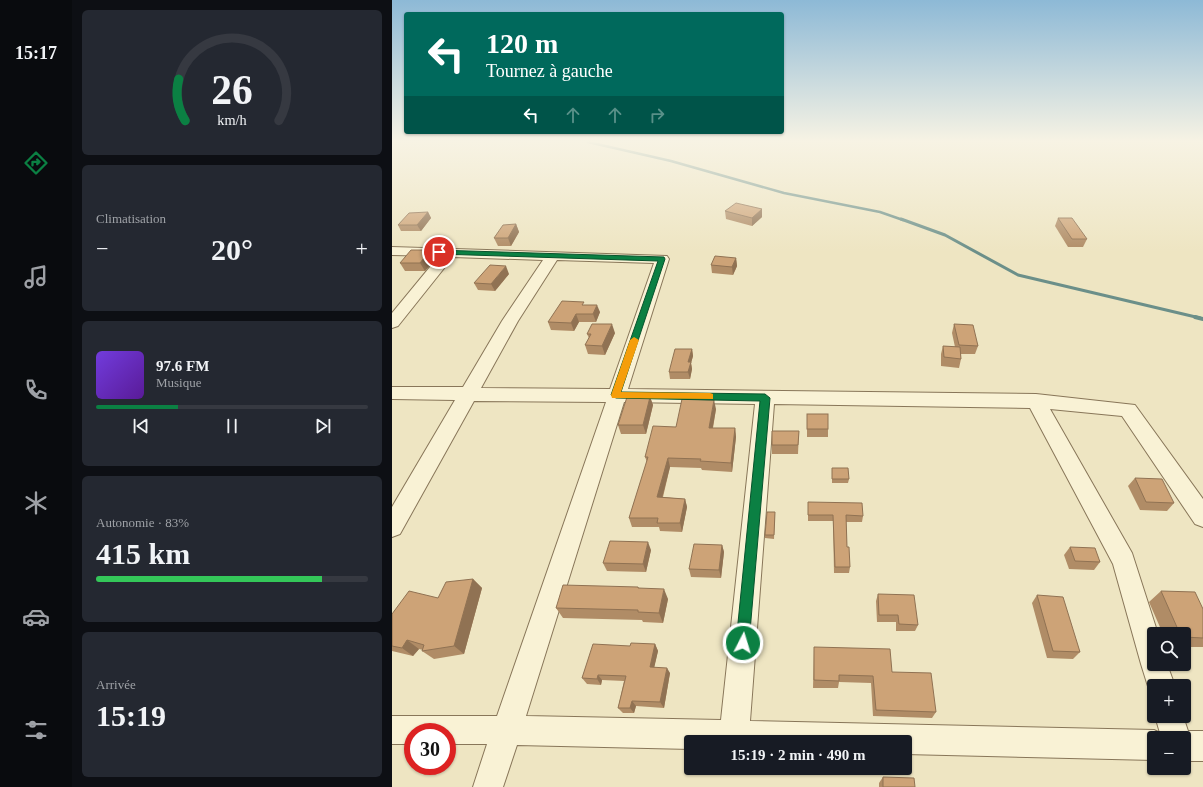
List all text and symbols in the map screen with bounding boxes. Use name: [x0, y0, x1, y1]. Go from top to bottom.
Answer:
icon: left: [420, 28, 472, 80]
text: 120 m: [486, 28, 558, 59]
text: 15:17: [15, 43, 57, 63]
text: Tournez à gauche: [486, 61, 613, 81]
text: 26: [211, 67, 253, 113]
icon: left: [520, 104, 542, 126]
icon: ahead: [562, 104, 584, 126]
icon: ahead: [604, 104, 626, 126]
icon: right: [646, 104, 668, 126]
text: km/h: [217, 111, 247, 127]
icon: directions: [22, 149, 50, 177]
text: Climatisation: [96, 211, 166, 226]
text: 20°: [211, 233, 253, 266]
pin: [422, 235, 456, 269]
text: −: [96, 236, 108, 261]
text: +: [356, 236, 368, 261]
icon: arrive: [428, 241, 450, 263]
icon: music: [22, 263, 50, 291]
text: 97.6 FM: [156, 358, 209, 374]
text: Musique: [156, 375, 202, 390]
icon: phone: [22, 376, 50, 404]
icon: previous: [130, 415, 152, 437]
icon: pause: [221, 415, 243, 437]
icon: next: [312, 415, 334, 437]
icon: climate: [22, 489, 50, 517]
text: Autonomie · 83%: [96, 515, 189, 530]
text: 415 km: [96, 537, 190, 570]
icon: car: [22, 603, 50, 631]
position arrow: [722, 622, 764, 664]
map controls: [1147, 627, 1191, 775]
button: search: [1147, 627, 1191, 671]
text: Arrivée: [96, 677, 136, 692]
button: +: [1147, 679, 1191, 723]
text: 15:19: [96, 699, 166, 732]
icon: filters: [22, 716, 50, 744]
speed limit sign: 30: [404, 723, 456, 775]
button: −: [1147, 731, 1191, 775]
text: 15:19 · 2 min · 490 m: [731, 747, 866, 763]

